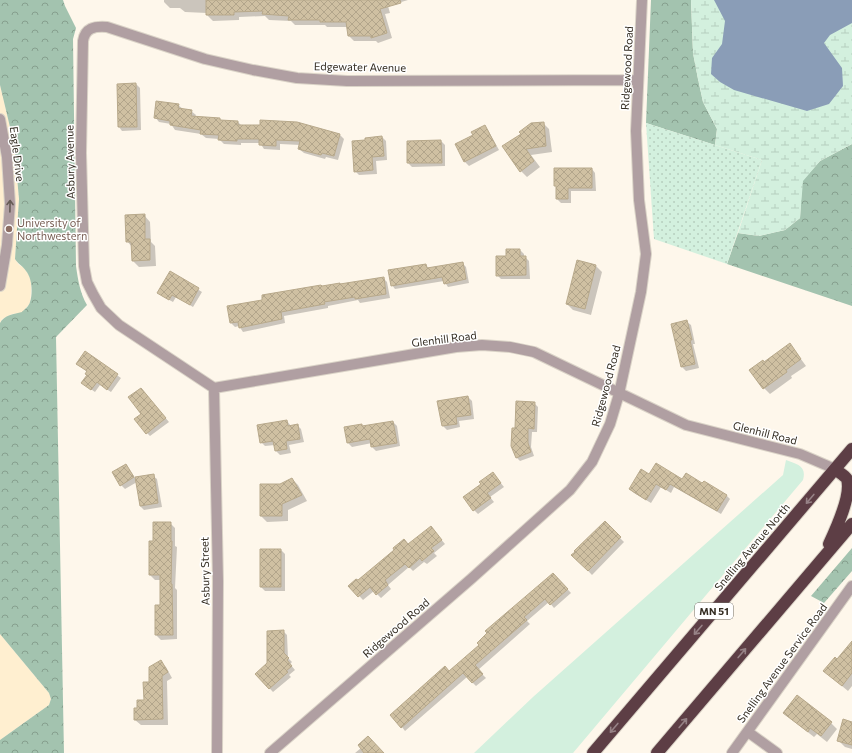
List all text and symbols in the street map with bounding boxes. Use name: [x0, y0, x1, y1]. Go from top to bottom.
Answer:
street label: Ridgewood Road: [618, 26, 635, 110]
street label: Edgewater Avenue: [314, 59, 406, 74]
street label: Asbury Avenue: [62, 125, 77, 199]
street label: Eagle Drive: [8, 126, 27, 182]
one-way arrow: [6, 200, 14, 213]
place label: University of Northwestern: [17, 216, 87, 242]
marker: University of Northwestern: [4, 224, 14, 234]
street label: Glenhill Road: [411, 328, 477, 349]
street label: Ridgewood Road: [588, 344, 623, 428]
street label: Glenhill Road: [732, 418, 798, 447]
one-way arrow: [805, 493, 814, 504]
street label: Snelling Avenue North: [711, 500, 792, 593]
street label: Asbury Street: [197, 536, 212, 605]
street label: Ridgewood Road: [360, 595, 432, 660]
street label: Snelling Avenue Service Road: [734, 601, 829, 725]
road number: MN 51: [695, 603, 733, 619]
one-way arrow: [694, 624, 703, 635]
one-way arrow: [738, 647, 747, 658]
one-way arrow: [678, 718, 687, 729]
one-way arrow: [609, 723, 618, 734]

